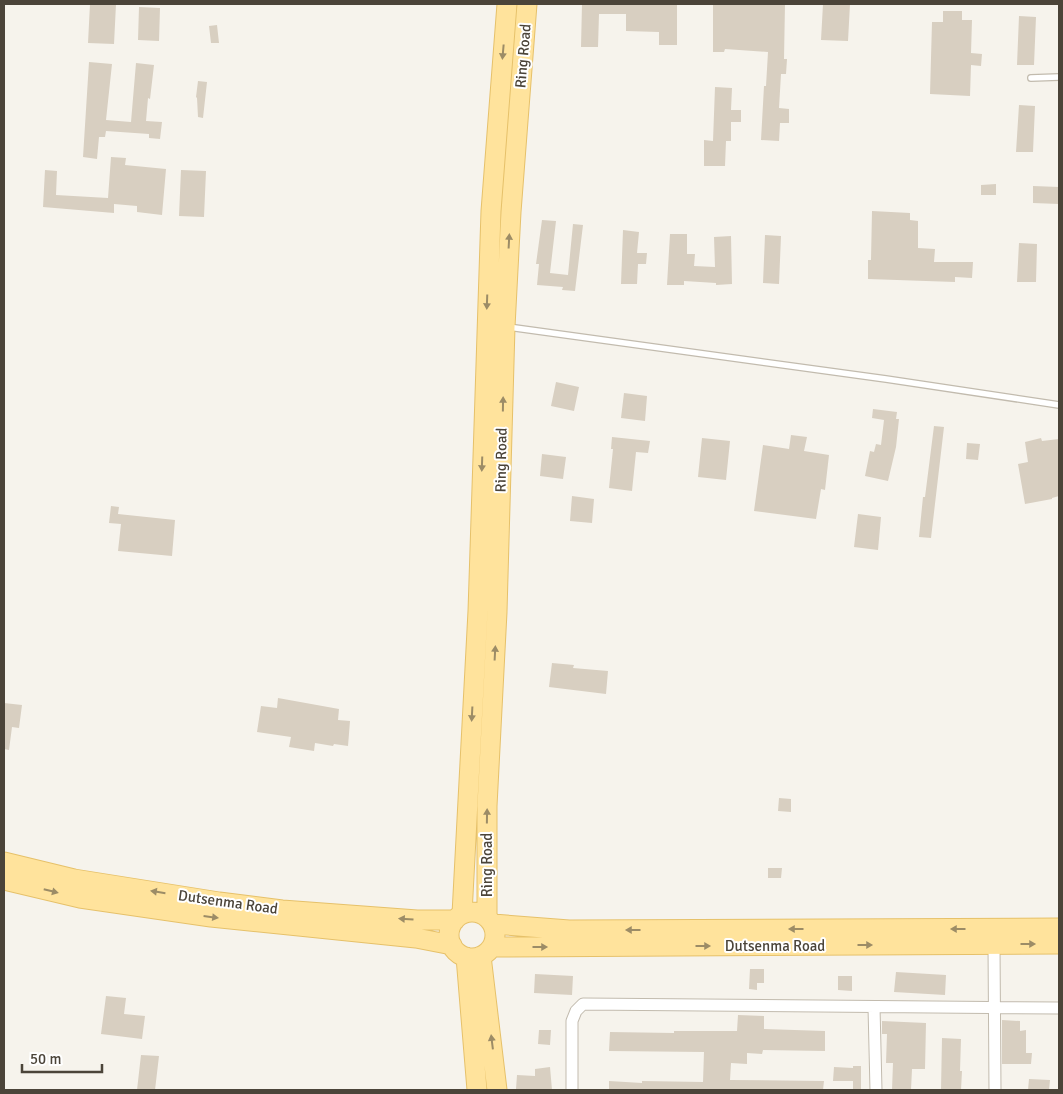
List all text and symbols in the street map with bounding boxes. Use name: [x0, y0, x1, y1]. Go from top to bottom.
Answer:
street label: Ring Road: [511, 23, 535, 89]
one-way arrow: [499, 45, 507, 61]
one-way arrow: [506, 233, 514, 249]
one-way arrow: [483, 294, 491, 310]
one-way arrow: [499, 395, 507, 411]
street label: Ring Road: [491, 428, 511, 492]
one-way arrow: [478, 456, 486, 472]
one-way arrow: [492, 645, 500, 661]
one-way arrow: [468, 706, 476, 722]
one-way arrow: [483, 807, 491, 823]
street label: Ring Road: [478, 833, 496, 897]
street label: Dutsenma Road: [177, 886, 279, 918]
one-way arrow: [44, 887, 59, 895]
one-way arrow: [149, 888, 165, 896]
one-way arrow: [204, 913, 220, 921]
one-way arrow: [398, 915, 414, 923]
one-way arrow: [787, 925, 803, 933]
one-way arrow: [950, 925, 966, 933]
one-way arrow: [625, 926, 641, 934]
street label: Dutsenma Road: [725, 937, 825, 955]
one-way arrow: [1020, 940, 1036, 948]
one-way arrow: [858, 941, 874, 949]
one-way arrow: [695, 942, 711, 950]
one-way arrow: [533, 943, 549, 951]
one-way arrow: [488, 1033, 496, 1049]
scale bar: [22, 1042, 102, 1074]
text: 50 m: [30, 1050, 61, 1068]

